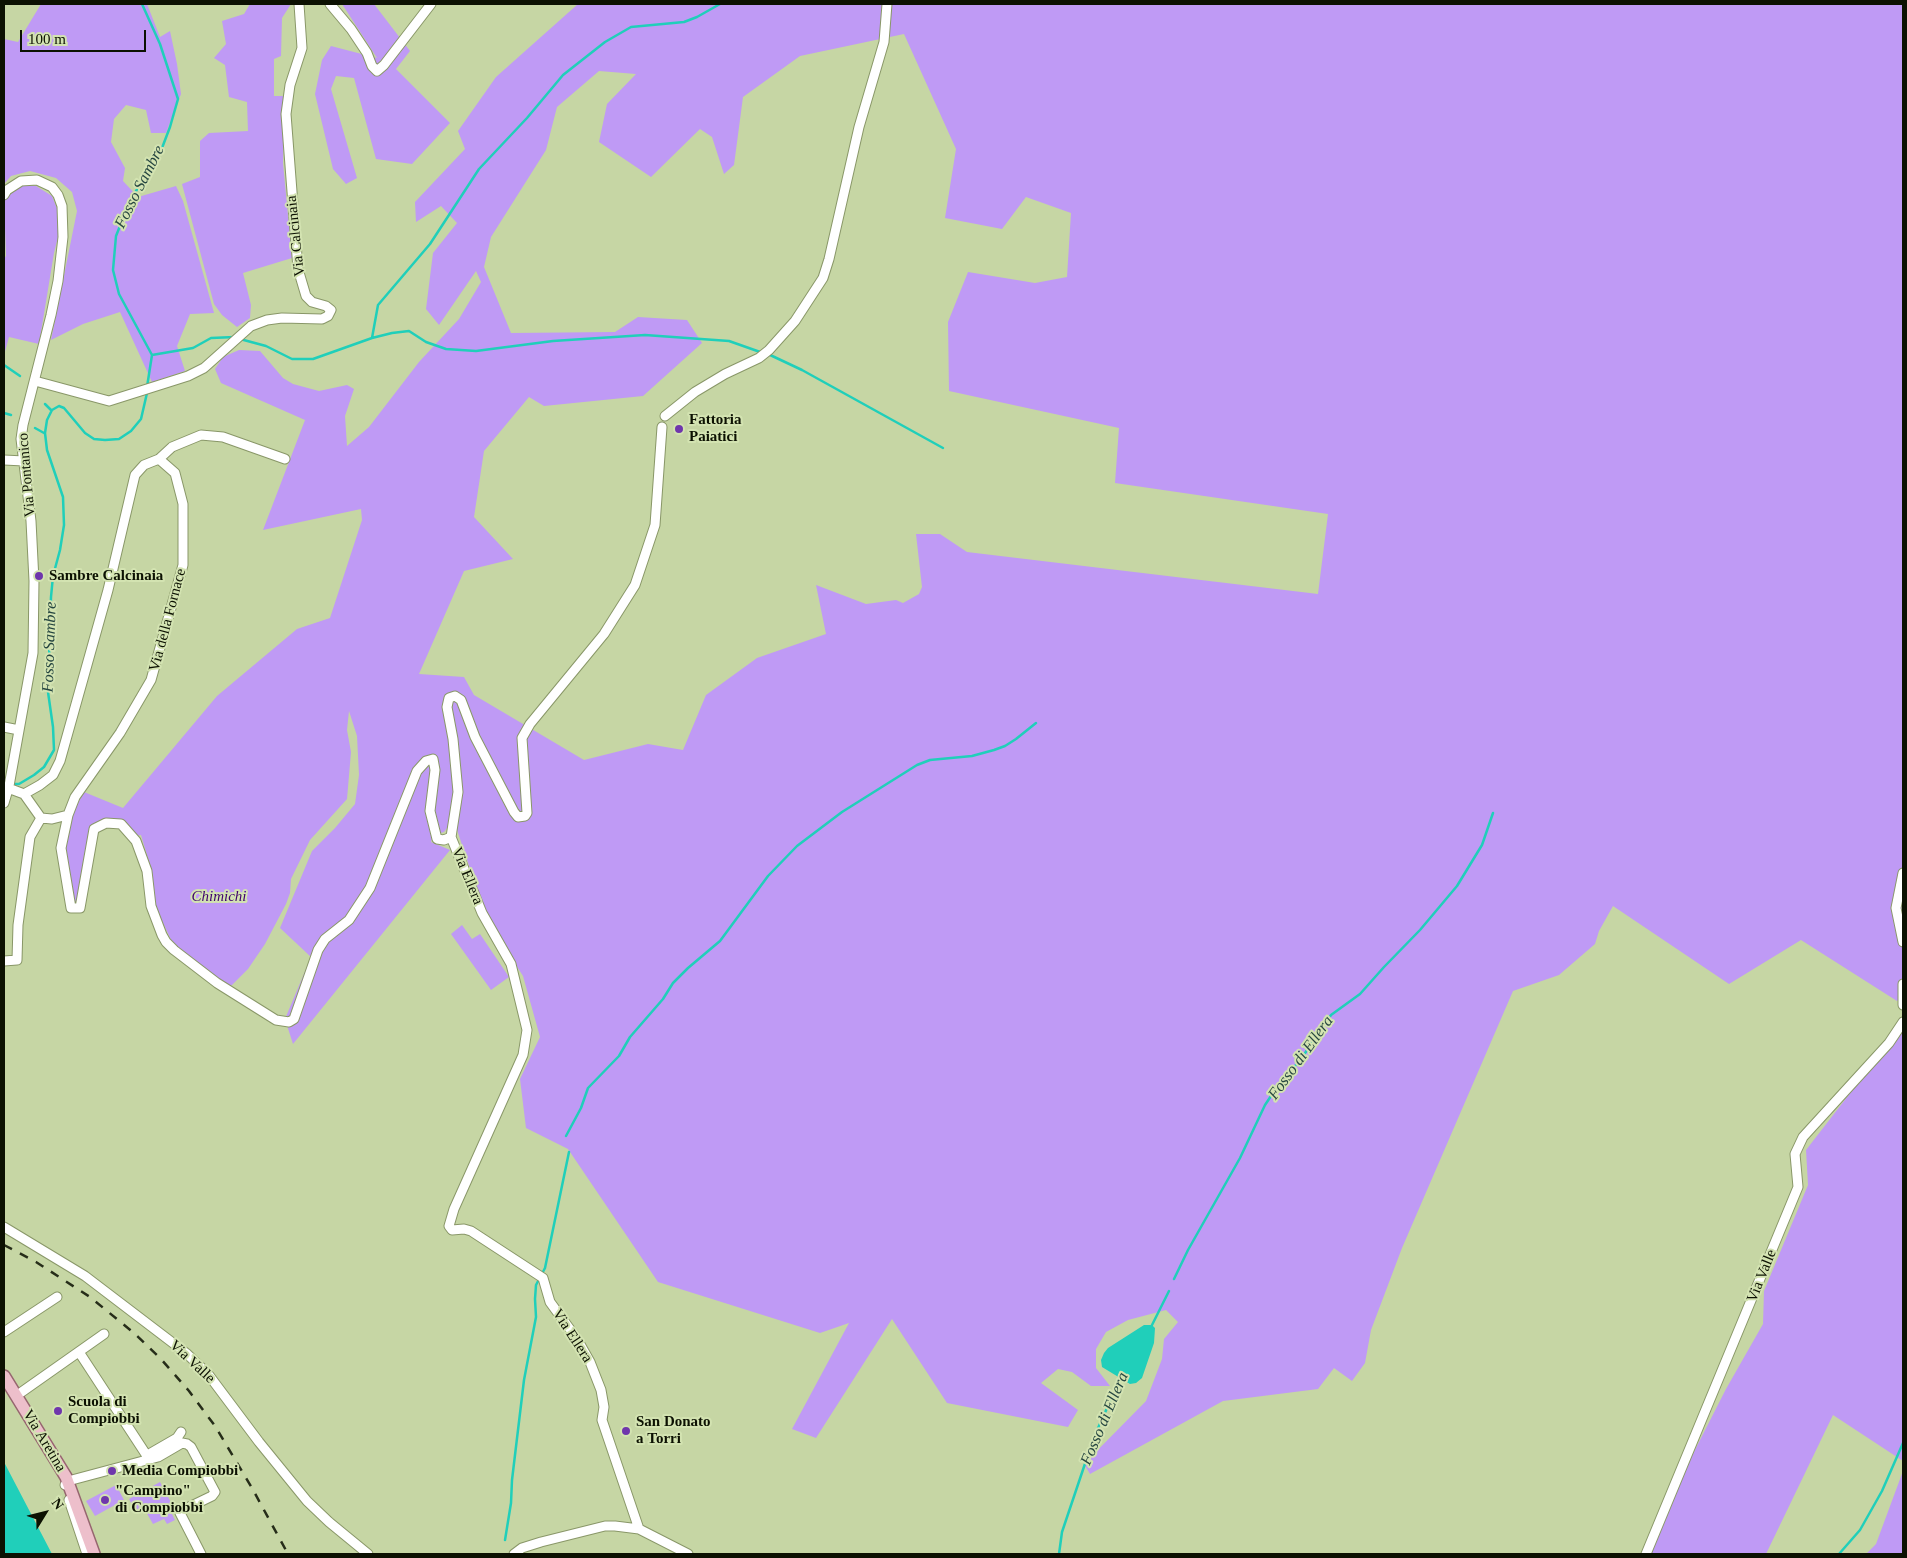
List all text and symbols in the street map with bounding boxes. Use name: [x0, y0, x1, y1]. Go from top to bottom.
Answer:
scale bar: [22, 20, 149, 52]
text: 100 m: [28, 31, 66, 47]
water label: Fosso Sambre: [111, 142, 169, 232]
street label: Via Calcinaia: [283, 195, 309, 277]
place label: Fattoria Paiatici: [689, 411, 741, 446]
marker: Fattoria Paiatici: [673, 423, 685, 435]
street label: Via Pontanico: [14, 432, 40, 518]
place label: Sambre Calcinaia: [49, 567, 163, 585]
street label: Via della Fornace: [146, 567, 190, 673]
marker: Sambre Calcinaia: [33, 570, 45, 582]
water label: Fosso Sambre: [39, 601, 61, 693]
street label: Via Ellera: [447, 845, 487, 907]
park label: Chimichi: [192, 888, 246, 906]
water label: Fosso di Ellera: [1264, 1012, 1338, 1104]
street label: Via Valle: [1743, 1247, 1781, 1305]
street label: Via Ellera: [548, 1306, 596, 1366]
street label: Via Valle: [166, 1337, 218, 1387]
water label: Fosso di Ellera: [1077, 1370, 1133, 1468]
place label: Scuola di Compiobbi: [68, 1393, 140, 1428]
marker: Scuola di Compiobbi: [52, 1405, 64, 1417]
street label: Via Aretina: [18, 1407, 70, 1475]
place label: San Donato a Torri: [636, 1413, 711, 1448]
marker: San Donato a Torri: [620, 1425, 632, 1437]
place label: Media Compiobbi: [122, 1462, 238, 1480]
marker: Media Compiobbi: [106, 1465, 118, 1477]
place label: "Campino" di Compiobbi: [115, 1482, 203, 1517]
north arrow: [20, 1488, 70, 1538]
marker: "Campino" di Compiobbi: [99, 1494, 111, 1506]
text: N: [48, 1495, 67, 1512]

